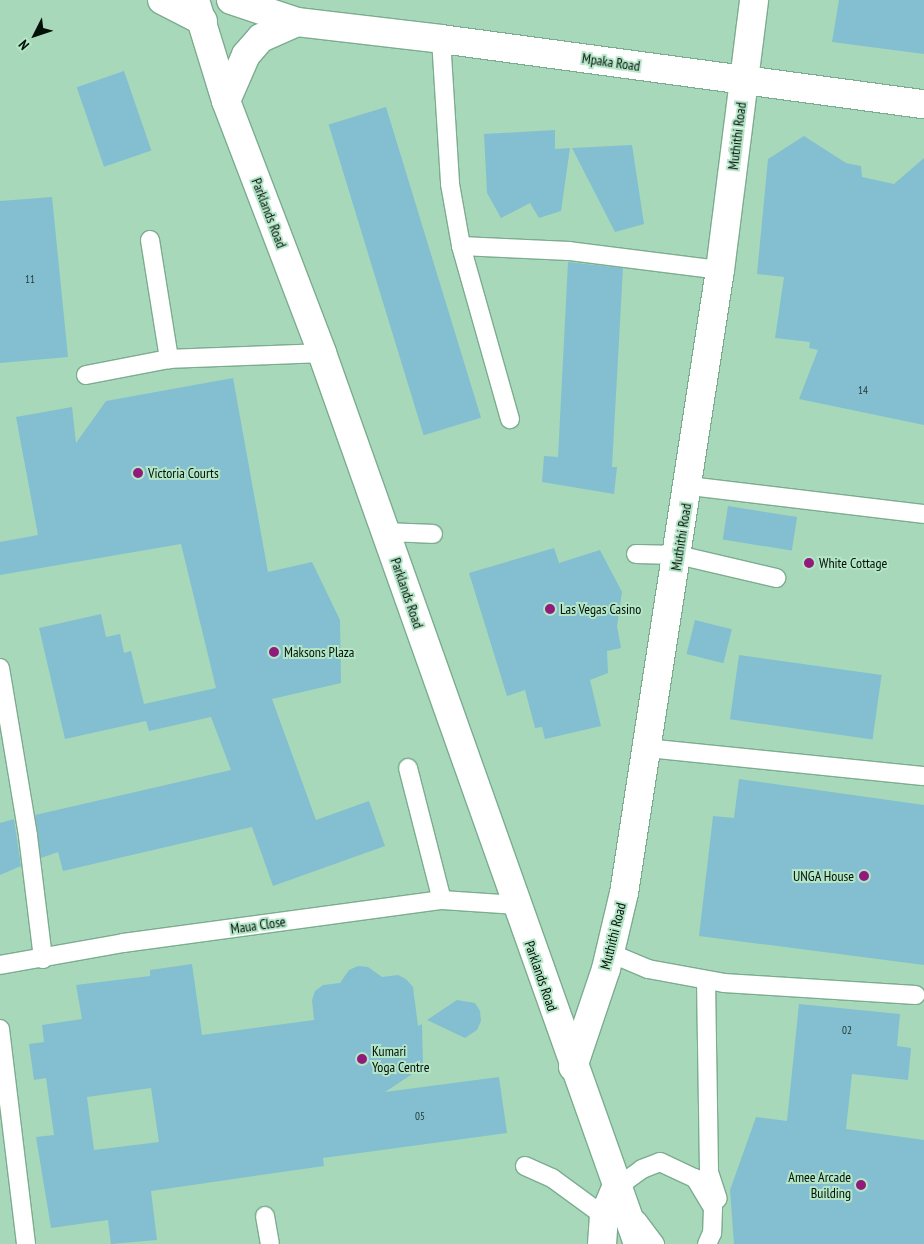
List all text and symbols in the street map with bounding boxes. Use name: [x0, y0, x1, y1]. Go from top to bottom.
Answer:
north arrow: [10, 10, 60, 60]
text: N: [14, 36, 33, 54]
street label: Mpaka Road: [581, 50, 641, 74]
street label: Muthithi Road: [725, 101, 749, 171]
street label: Parklands Road: [248, 176, 290, 250]
house number: 11: [25, 272, 35, 286]
house number: 14: [858, 383, 868, 397]
place label: Victoria Courts: [148, 465, 219, 481]
marker: Victoria Courts: [132, 467, 144, 479]
street label: Muthithi Road: [667, 502, 695, 572]
place label: White Cottage: [819, 555, 887, 571]
street label: Parklands Road: [387, 556, 427, 630]
marker: White Cottage: [803, 557, 815, 569]
place label: Las Vegas Casino: [560, 601, 642, 617]
marker: Las Vegas Casino: [544, 603, 556, 615]
place label: Maksons Plaza: [284, 644, 354, 660]
marker: Maksons Plaza: [268, 646, 280, 658]
place label: UNGA House: [793, 868, 854, 884]
marker: UNGA House: [858, 870, 870, 882]
street label: Muthithi Road: [597, 901, 629, 971]
street label: Maua Close: [229, 913, 287, 937]
street label: Parklands Road: [521, 939, 561, 1013]
house number: 02: [842, 1023, 852, 1037]
place label: Kumari Yoga Centre: [372, 1043, 429, 1076]
marker: Kumari Yoga Centre: [356, 1053, 368, 1065]
house number: 05: [415, 1109, 425, 1123]
place label: Amee Arcade Building: [788, 1169, 851, 1202]
marker: Amee Arcade Building: [855, 1179, 867, 1191]

